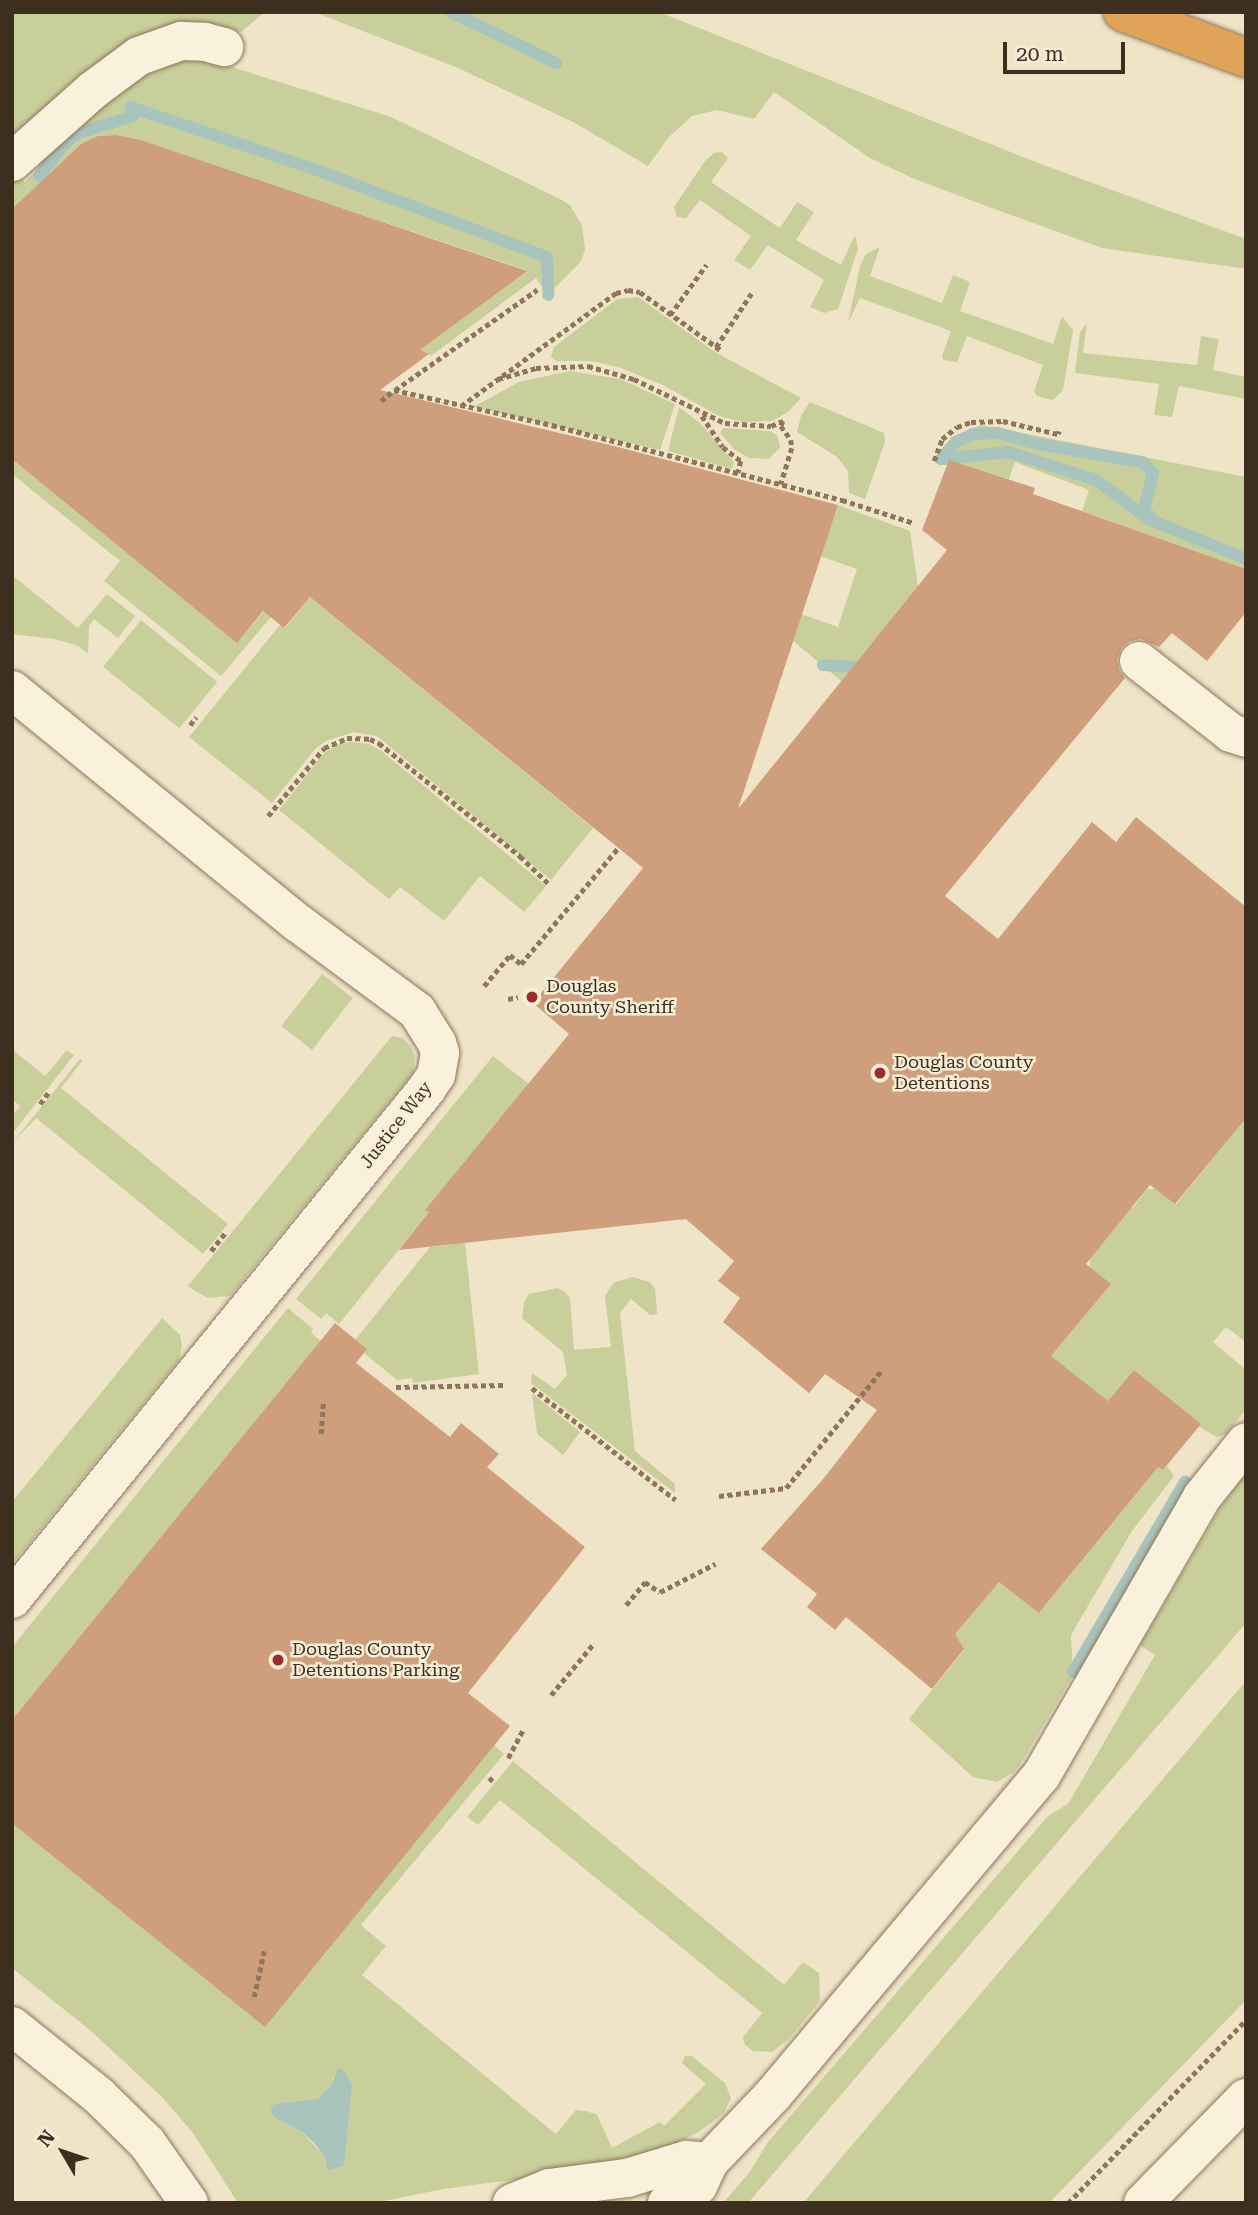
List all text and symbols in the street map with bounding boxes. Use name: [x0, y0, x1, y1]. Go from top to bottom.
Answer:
scale bar: [1006, 28, 1128, 72]
text: 20 m: [1016, 42, 1064, 66]
place label: Douglas County Sheriff: [546, 976, 674, 1018]
marker: Douglas County Sheriff: [524, 989, 540, 1005]
place label: Douglas County Detentions: [894, 1052, 1033, 1094]
marker: Douglas County Detentions: [872, 1065, 888, 1081]
street label: Justice Way: [355, 1077, 437, 1173]
place label: Douglas County Detentions Parking: [292, 1639, 459, 1682]
marker: Douglas County Detentions Parking: [270, 1652, 286, 1668]
north arrow: [28, 2117, 98, 2187]
text: N: [33, 2126, 60, 2151]

